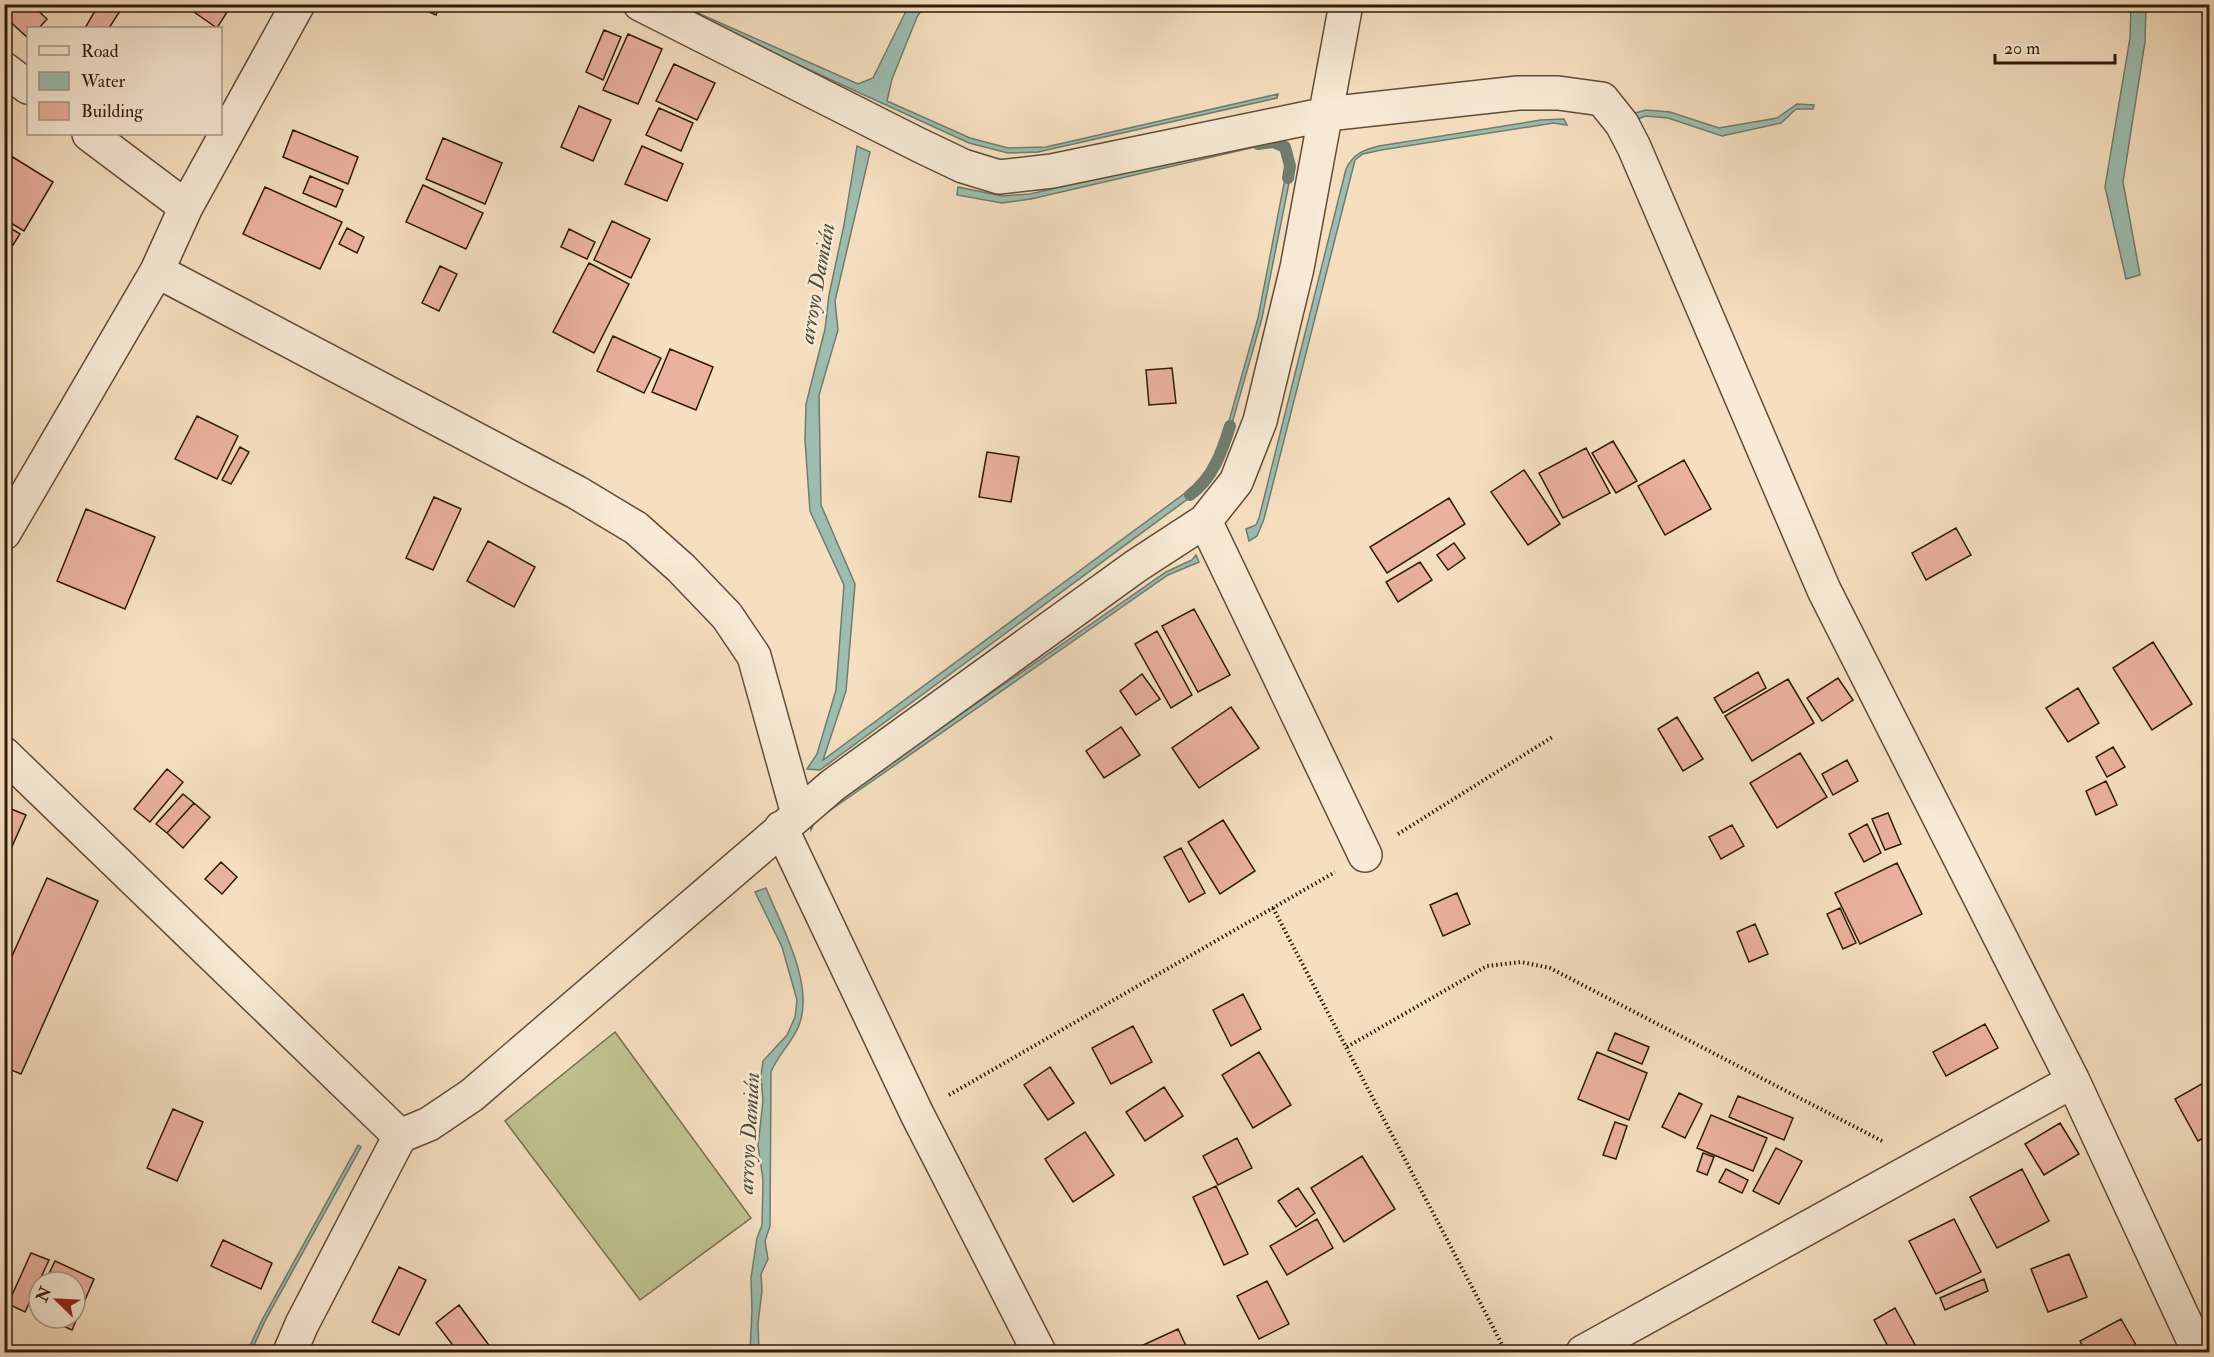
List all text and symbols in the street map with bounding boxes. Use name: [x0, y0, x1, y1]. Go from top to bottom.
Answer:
legend: [27, 27, 222, 135]
scale bar: [1995, 27, 2115, 65]
text: 20 m: [2004, 37, 2040, 60]
text: Road: [81, 40, 119, 63]
text: Water: [80, 70, 125, 93]
text: Building: [81, 100, 144, 123]
water label: arroyo Damián: [792, 221, 841, 347]
water label: arroyo Damián: [732, 1071, 766, 1196]
north arrow: [27, 1270, 87, 1330]
text: N: [32, 1283, 57, 1306]

